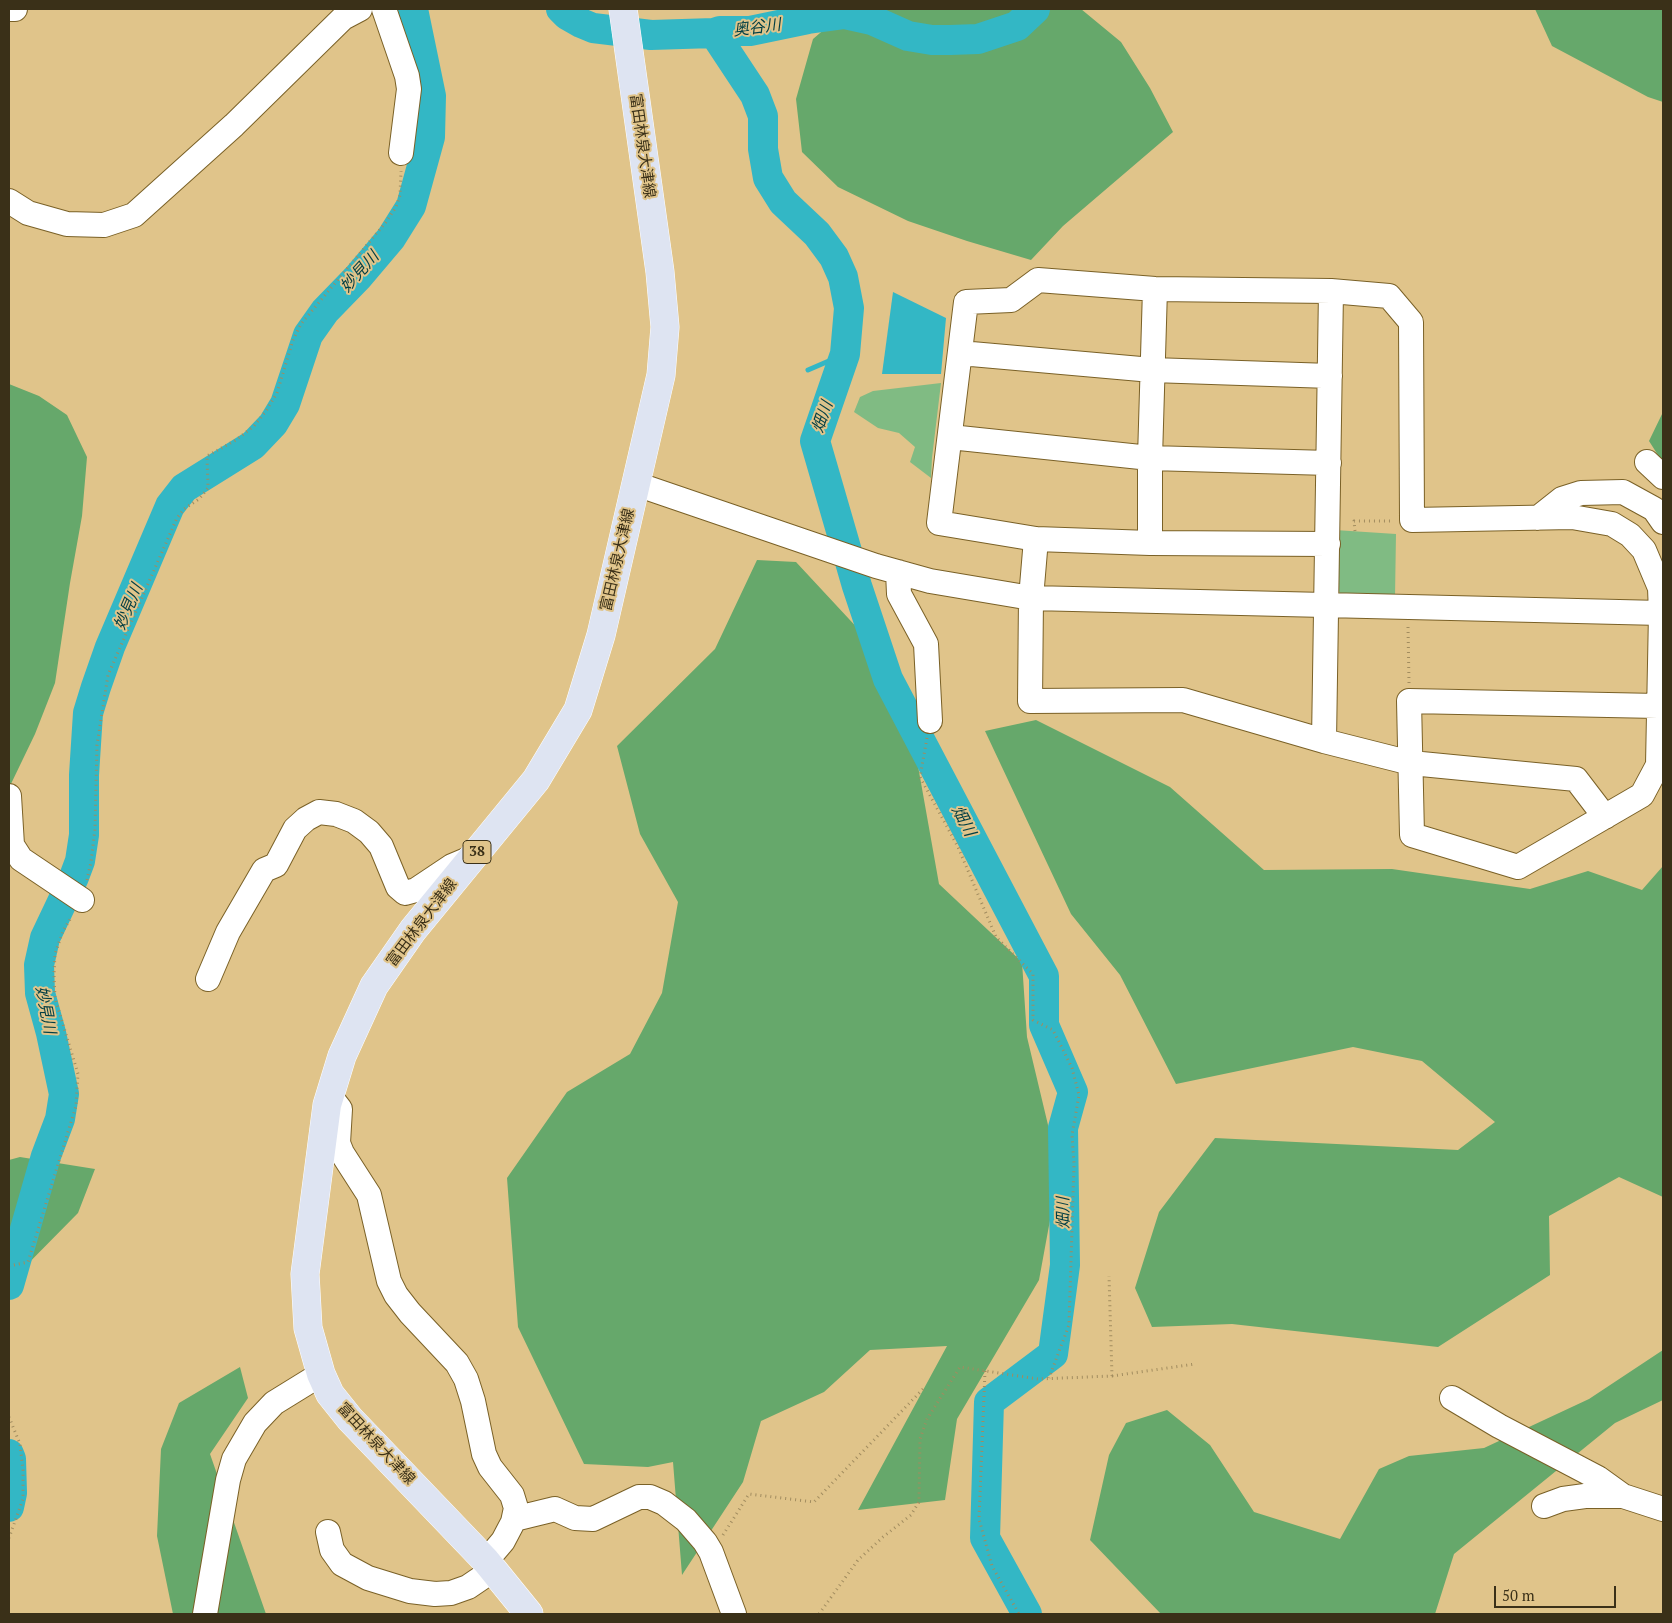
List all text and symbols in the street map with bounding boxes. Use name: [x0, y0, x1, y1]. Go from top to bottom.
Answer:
water label: 奥谷川: [732, 16, 782, 40]
street label: 富田林泉大津線: [626, 93, 658, 199]
water label: 妙見川: [337, 248, 383, 296]
water label: 畑川: [809, 399, 837, 435]
street label: 富田林泉大津線: [597, 507, 639, 613]
water label: 妙見川: [111, 581, 147, 633]
water label: 畑川: [947, 802, 979, 840]
road number: 38: [463, 840, 491, 864]
street label: 富田林泉大津線: [383, 876, 461, 970]
water label: 妙見川: [31, 985, 59, 1035]
water label: 畑川: [1054, 1197, 1074, 1229]
street label: 富田林泉大津線: [334, 1399, 418, 1489]
scale bar: [1497, 1576, 1620, 1608]
text: 50 m: [1502, 1585, 1535, 1605]

